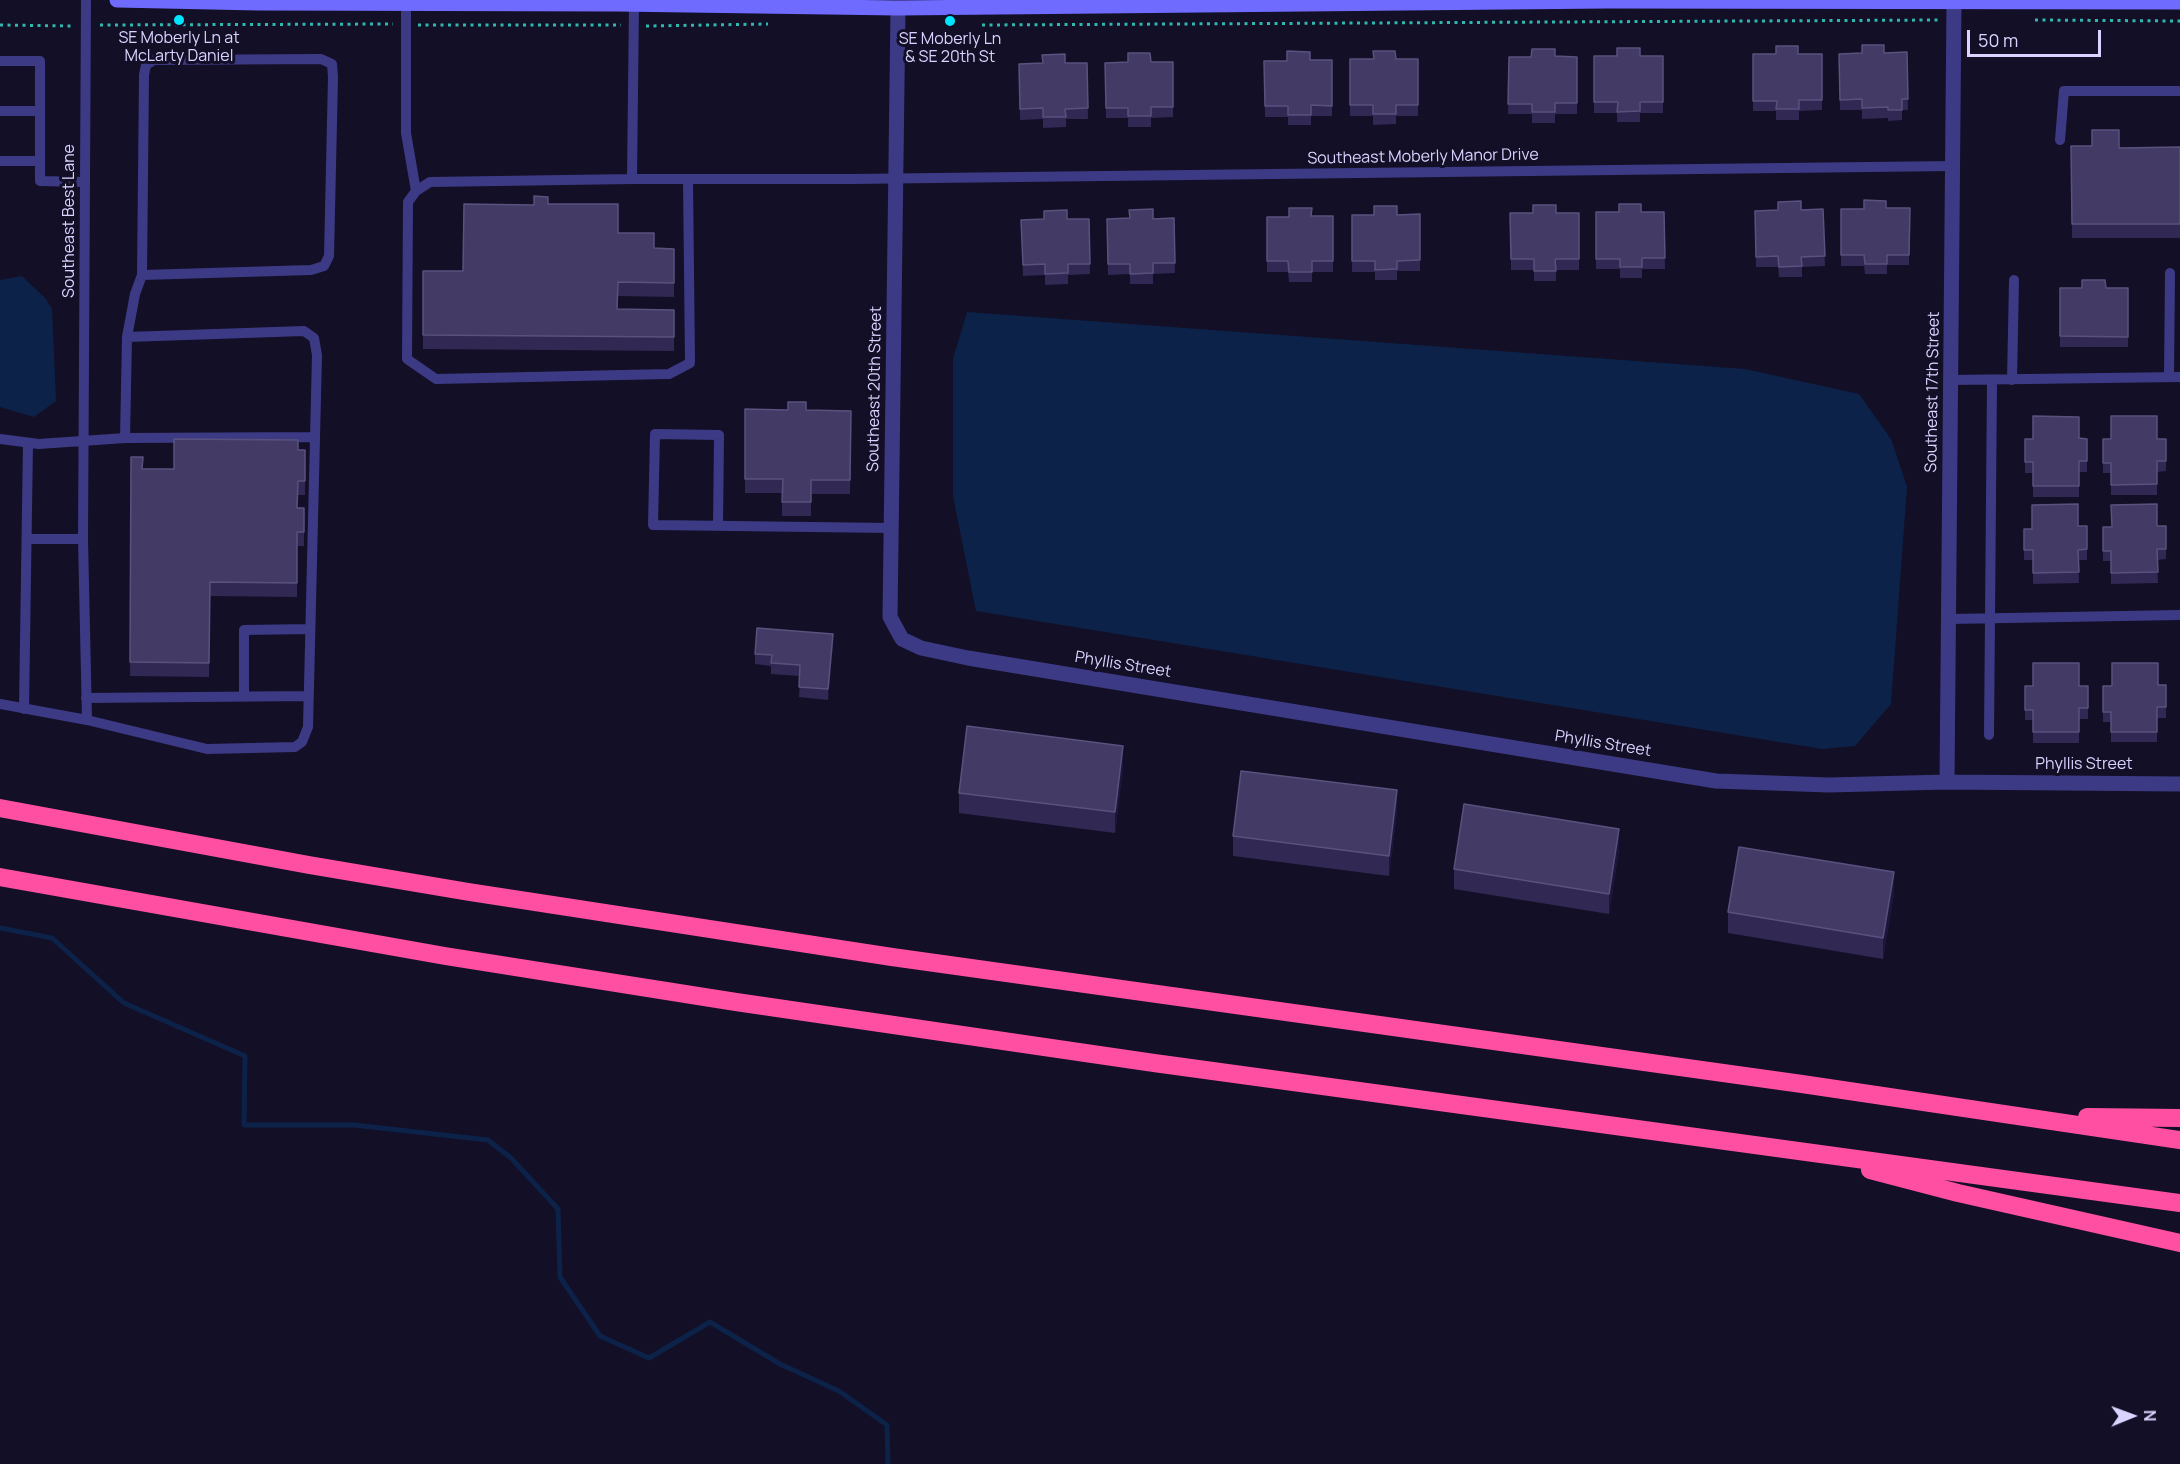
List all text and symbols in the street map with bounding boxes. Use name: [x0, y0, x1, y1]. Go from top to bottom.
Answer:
marker: SE Moberly Ln at McLarty Daniel: [172, 13, 186, 27]
marker: SE Moberly Ln & SE 20th St: [943, 14, 957, 28]
scale bar: [1970, 18, 2104, 56]
text: 50 m: [1978, 28, 2018, 52]
place label: SE Moberly Ln at McLarty Daniel: [118, 29, 240, 67]
place label: SE Moberly Ln & SE 20th St: [899, 30, 1001, 68]
street label: Southeast Best Lane: [60, 144, 80, 298]
street label: Southeast Moberly Manor Drive: [1307, 145, 1539, 169]
street label: Southeast 20th Street: [864, 306, 886, 472]
street label: Southeast 17th Street: [1922, 311, 1944, 473]
street label: Phyllis Street: [1073, 648, 1173, 682]
street label: Phyllis Street: [1553, 727, 1653, 761]
street label: Phyllis Street: [2035, 755, 2133, 775]
north arrow: [2102, 1386, 2162, 1446]
text: N: [2139, 1410, 2161, 1422]

